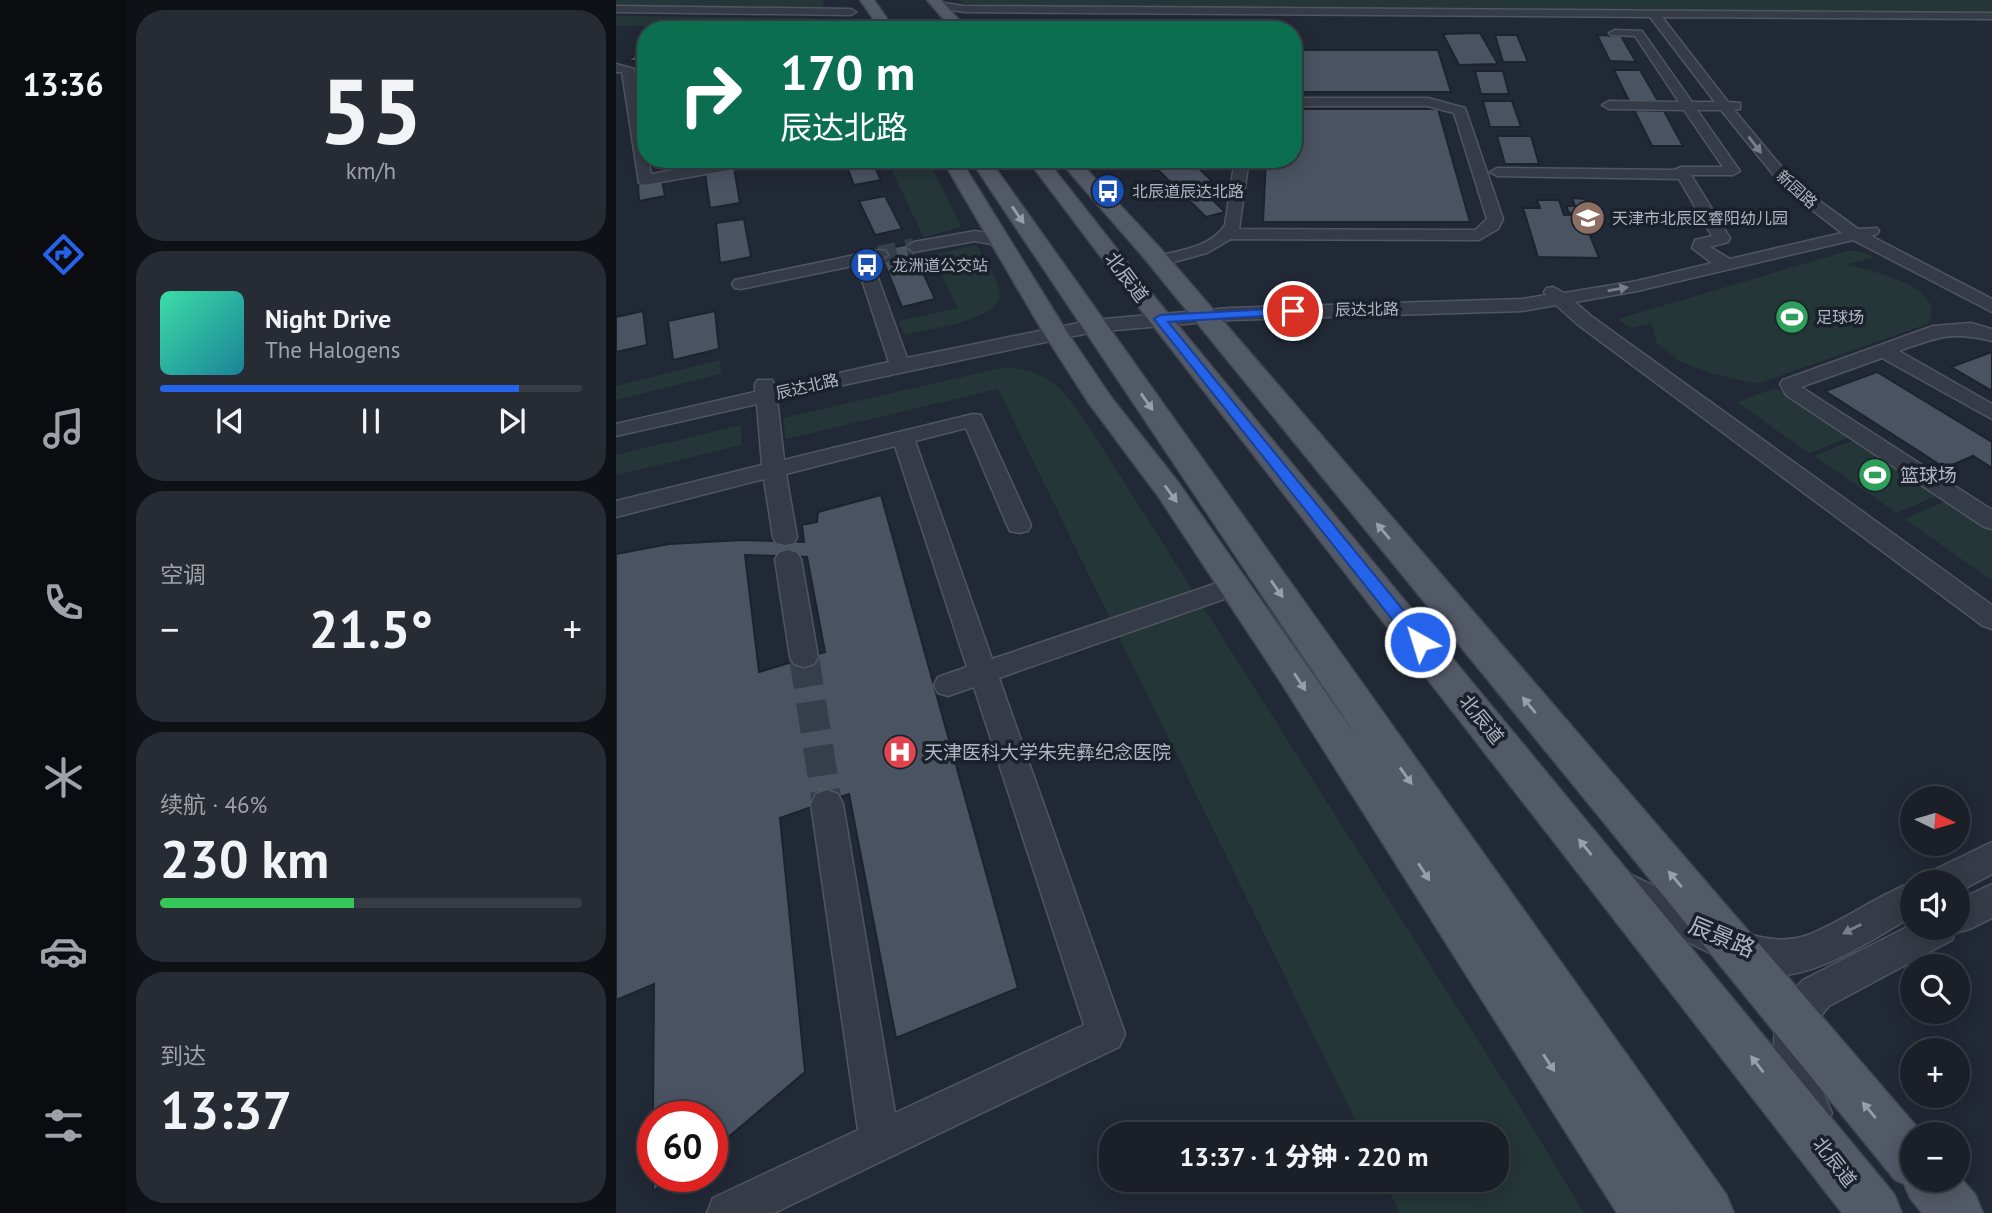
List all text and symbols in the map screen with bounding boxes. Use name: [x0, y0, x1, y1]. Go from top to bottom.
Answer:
text: 170 m: [780, 40, 915, 104]
icon: right: [665, 49, 756, 140]
text: 55: [319, 51, 423, 169]
text: 13:36: [22, 63, 104, 105]
text: 辰达北路: [780, 106, 908, 148]
one-way arrow: [1747, 136, 1761, 154]
text: km/h: [346, 156, 396, 185]
street label: 新园路: [1772, 166, 1822, 212]
bus stop icon: 北辰道辰达北路: [1089, 172, 1127, 210]
place label: 北辰道辰达北路: [1132, 181, 1244, 201]
school or university icon: 天津市北辰区睿阳幼儿园: [1569, 199, 1607, 237]
one-way arrow: [1011, 206, 1025, 224]
place label: 天津市北辰区睿阳幼儿园: [1612, 208, 1788, 228]
icon: directions: [39, 230, 88, 279]
bus stop icon: 龙洲道公交站: [848, 246, 886, 284]
street label: 北辰道: [1100, 247, 1154, 307]
place label: 龙洲道公交站: [892, 255, 988, 275]
pin: [1263, 281, 1323, 341]
one-way arrow: [1607, 284, 1629, 295]
icon: arrive: [1274, 292, 1312, 330]
street label: 辰达北路: [1335, 298, 1399, 320]
sports icon: 足球场: [1773, 298, 1811, 336]
text: Night Drive: [265, 302, 391, 335]
place label: 足球场: [1816, 307, 1864, 327]
text: The Halogens: [265, 335, 400, 364]
street label: 辰达北路: [774, 369, 840, 403]
one-way arrow: [1140, 393, 1154, 411]
icon: previous: [211, 402, 249, 440]
icon: pause: [352, 402, 390, 440]
icon: next: [493, 402, 531, 440]
icon: music: [39, 404, 88, 453]
sports icon: 篮球场: [1856, 456, 1894, 494]
place label: 篮球场: [1900, 463, 1957, 487]
one-way arrow: [1164, 485, 1178, 503]
one-way arrow: [1376, 522, 1391, 539]
text: 空调: [160, 560, 206, 589]
icon: phone: [39, 578, 88, 627]
one-way arrow: [1270, 580, 1284, 598]
text: 21.5°: [309, 595, 433, 662]
text: −: [160, 604, 179, 653]
text: +: [563, 604, 582, 653]
position arrow: [1383, 605, 1457, 679]
one-way arrow: [1294, 672, 1307, 691]
street label: 北辰道: [1455, 689, 1509, 749]
one-way arrow: [1521, 696, 1537, 714]
hospital icon: 天津医科大学朱宪彝纪念医院: [881, 733, 919, 771]
place label: 天津医科大学朱宪彝纪念医院: [924, 740, 1171, 764]
icon: climate: [39, 753, 88, 802]
one-way arrow: [1399, 767, 1413, 785]
north arrow: [1900, 786, 1970, 856]
map controls: [1900, 786, 1970, 1192]
text: 续航 · 46%: [160, 790, 267, 819]
text: 230 km: [160, 825, 329, 892]
one-way arrow: [1578, 838, 1593, 855]
one-way arrow: [1418, 862, 1431, 882]
button: sound: [1900, 870, 1970, 940]
one-way arrow: [1668, 871, 1683, 888]
street label: 辰景路: [1685, 910, 1760, 963]
one-way arrow: [1842, 924, 1862, 935]
icon: car: [39, 927, 88, 976]
button: search: [1900, 954, 1970, 1024]
button: +: [1900, 1038, 1970, 1108]
text: 到达: [160, 1041, 206, 1070]
one-way arrow: [1542, 1054, 1556, 1072]
one-way arrow: [1749, 1055, 1764, 1073]
text: 13:37: [160, 1076, 292, 1143]
icon: filters: [39, 1101, 88, 1150]
speed limit sign: 60: [637, 1101, 728, 1192]
one-way arrow: [1862, 1101, 1877, 1118]
button: −: [1900, 1122, 1970, 1192]
street label: 北辰道: [1808, 1132, 1862, 1192]
text: 13:37 · 1 分钟 · 220 m: [1179, 1140, 1429, 1173]

